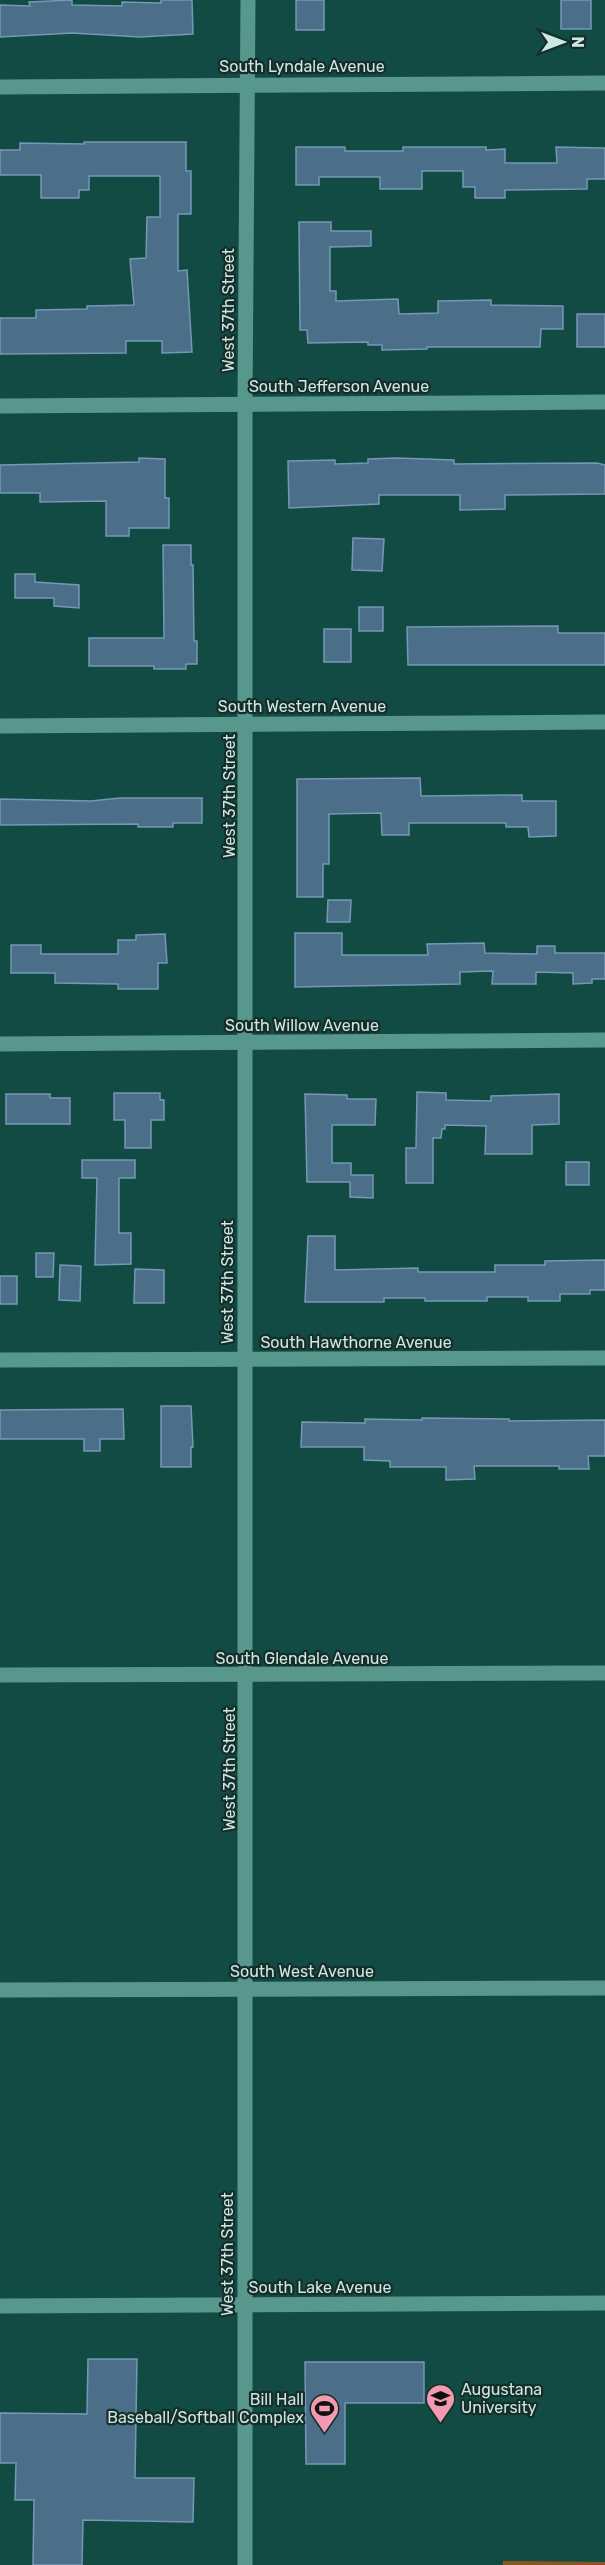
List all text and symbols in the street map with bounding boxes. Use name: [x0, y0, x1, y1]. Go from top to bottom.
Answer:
north arrow: [533, 12, 593, 72]
text: N: [568, 36, 587, 48]
street label: South Lyndale Avenue: [219, 57, 385, 76]
street label: West 37th Street: [219, 248, 238, 372]
street label: South Jefferson Avenue: [249, 377, 429, 396]
street label: South Western Avenue: [218, 697, 386, 716]
street label: West 37th Street: [220, 734, 239, 858]
street label: South Willow Avenue: [225, 1016, 379, 1035]
street label: West 37th Street: [218, 1220, 237, 1344]
street label: South Hawthorne Avenue: [260, 1333, 452, 1352]
street label: South Glendale Avenue: [216, 1649, 388, 1668]
street label: West 37th Street: [220, 1707, 239, 1831]
street label: South West Avenue: [230, 1962, 374, 1981]
street label: West 37th Street: [218, 2192, 237, 2316]
street label: South Lake Avenue: [249, 2278, 391, 2297]
place label: Augustana University: [461, 2380, 542, 2417]
school or university icon: Augustana University: [424, 2382, 456, 2424]
place label: Bill Hall Baseball/Softball Complex: [107, 2390, 304, 2427]
sports icon: Bill Hall Baseball/Softball Complex: [309, 2392, 341, 2434]

